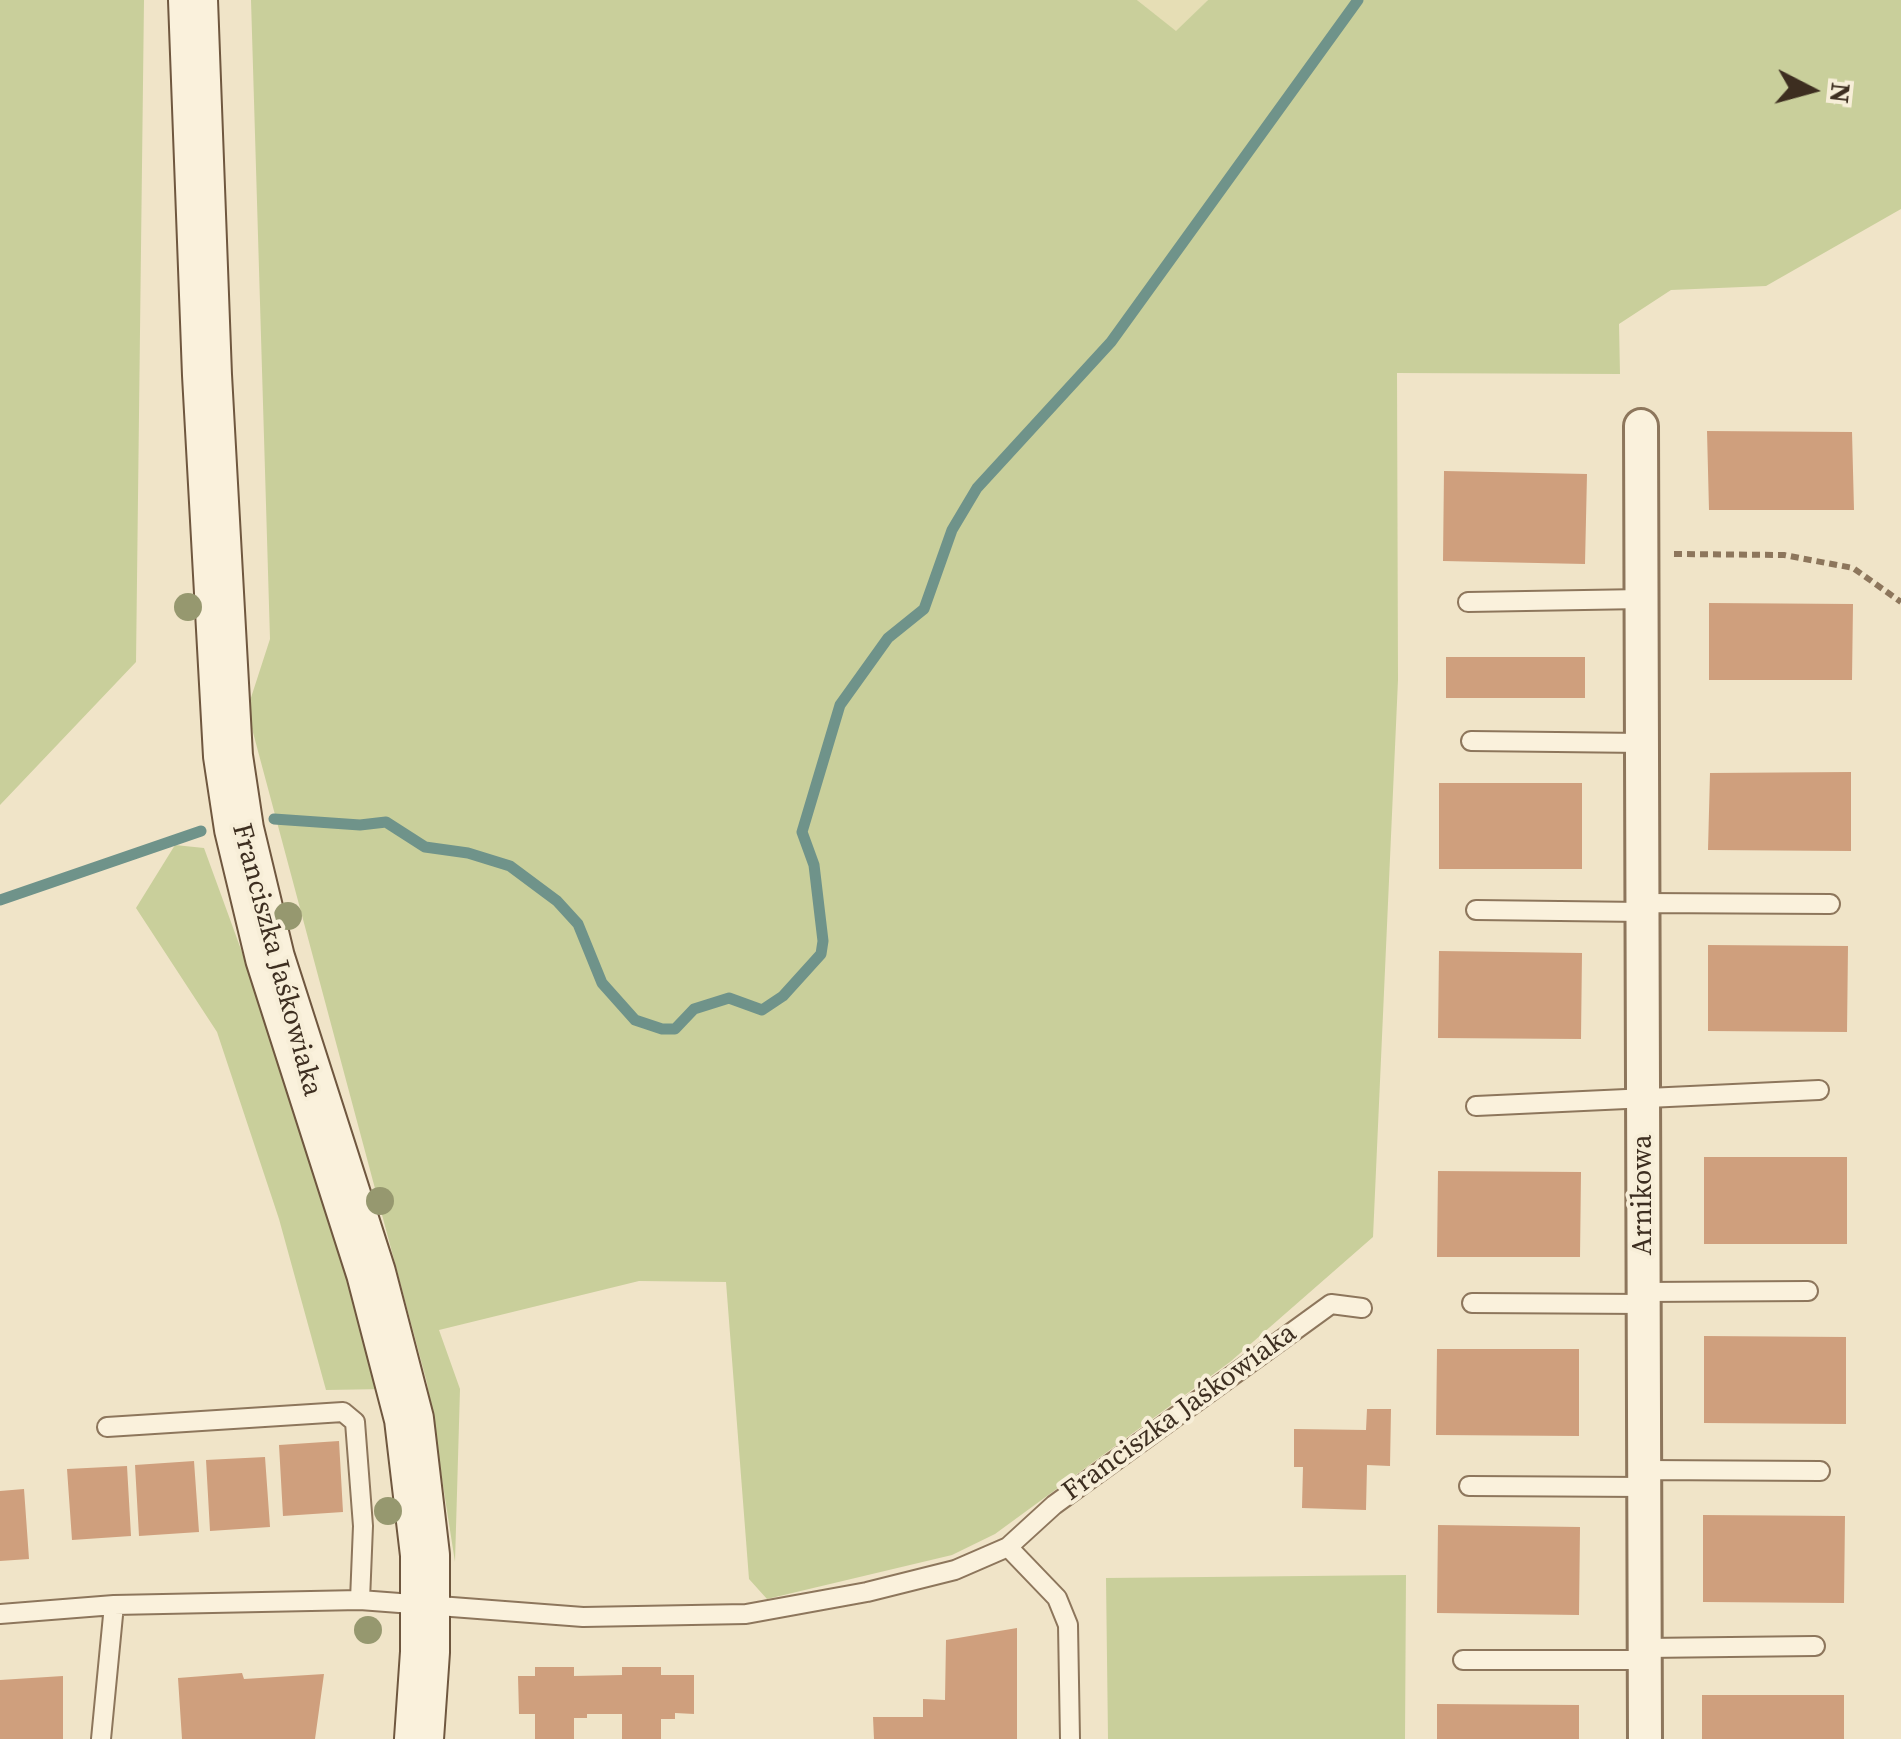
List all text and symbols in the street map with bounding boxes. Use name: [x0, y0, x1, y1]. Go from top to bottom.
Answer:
north arrow: [1761, 40, 1861, 140]
text: N: [1821, 81, 1861, 105]
street label: Franciszka Jaśkowiaka: [223, 820, 329, 1100]
street label: Arnikowa: [1627, 1134, 1661, 1256]
street label: Franciszka Jaśkowiaka: [1057, 1317, 1303, 1509]

